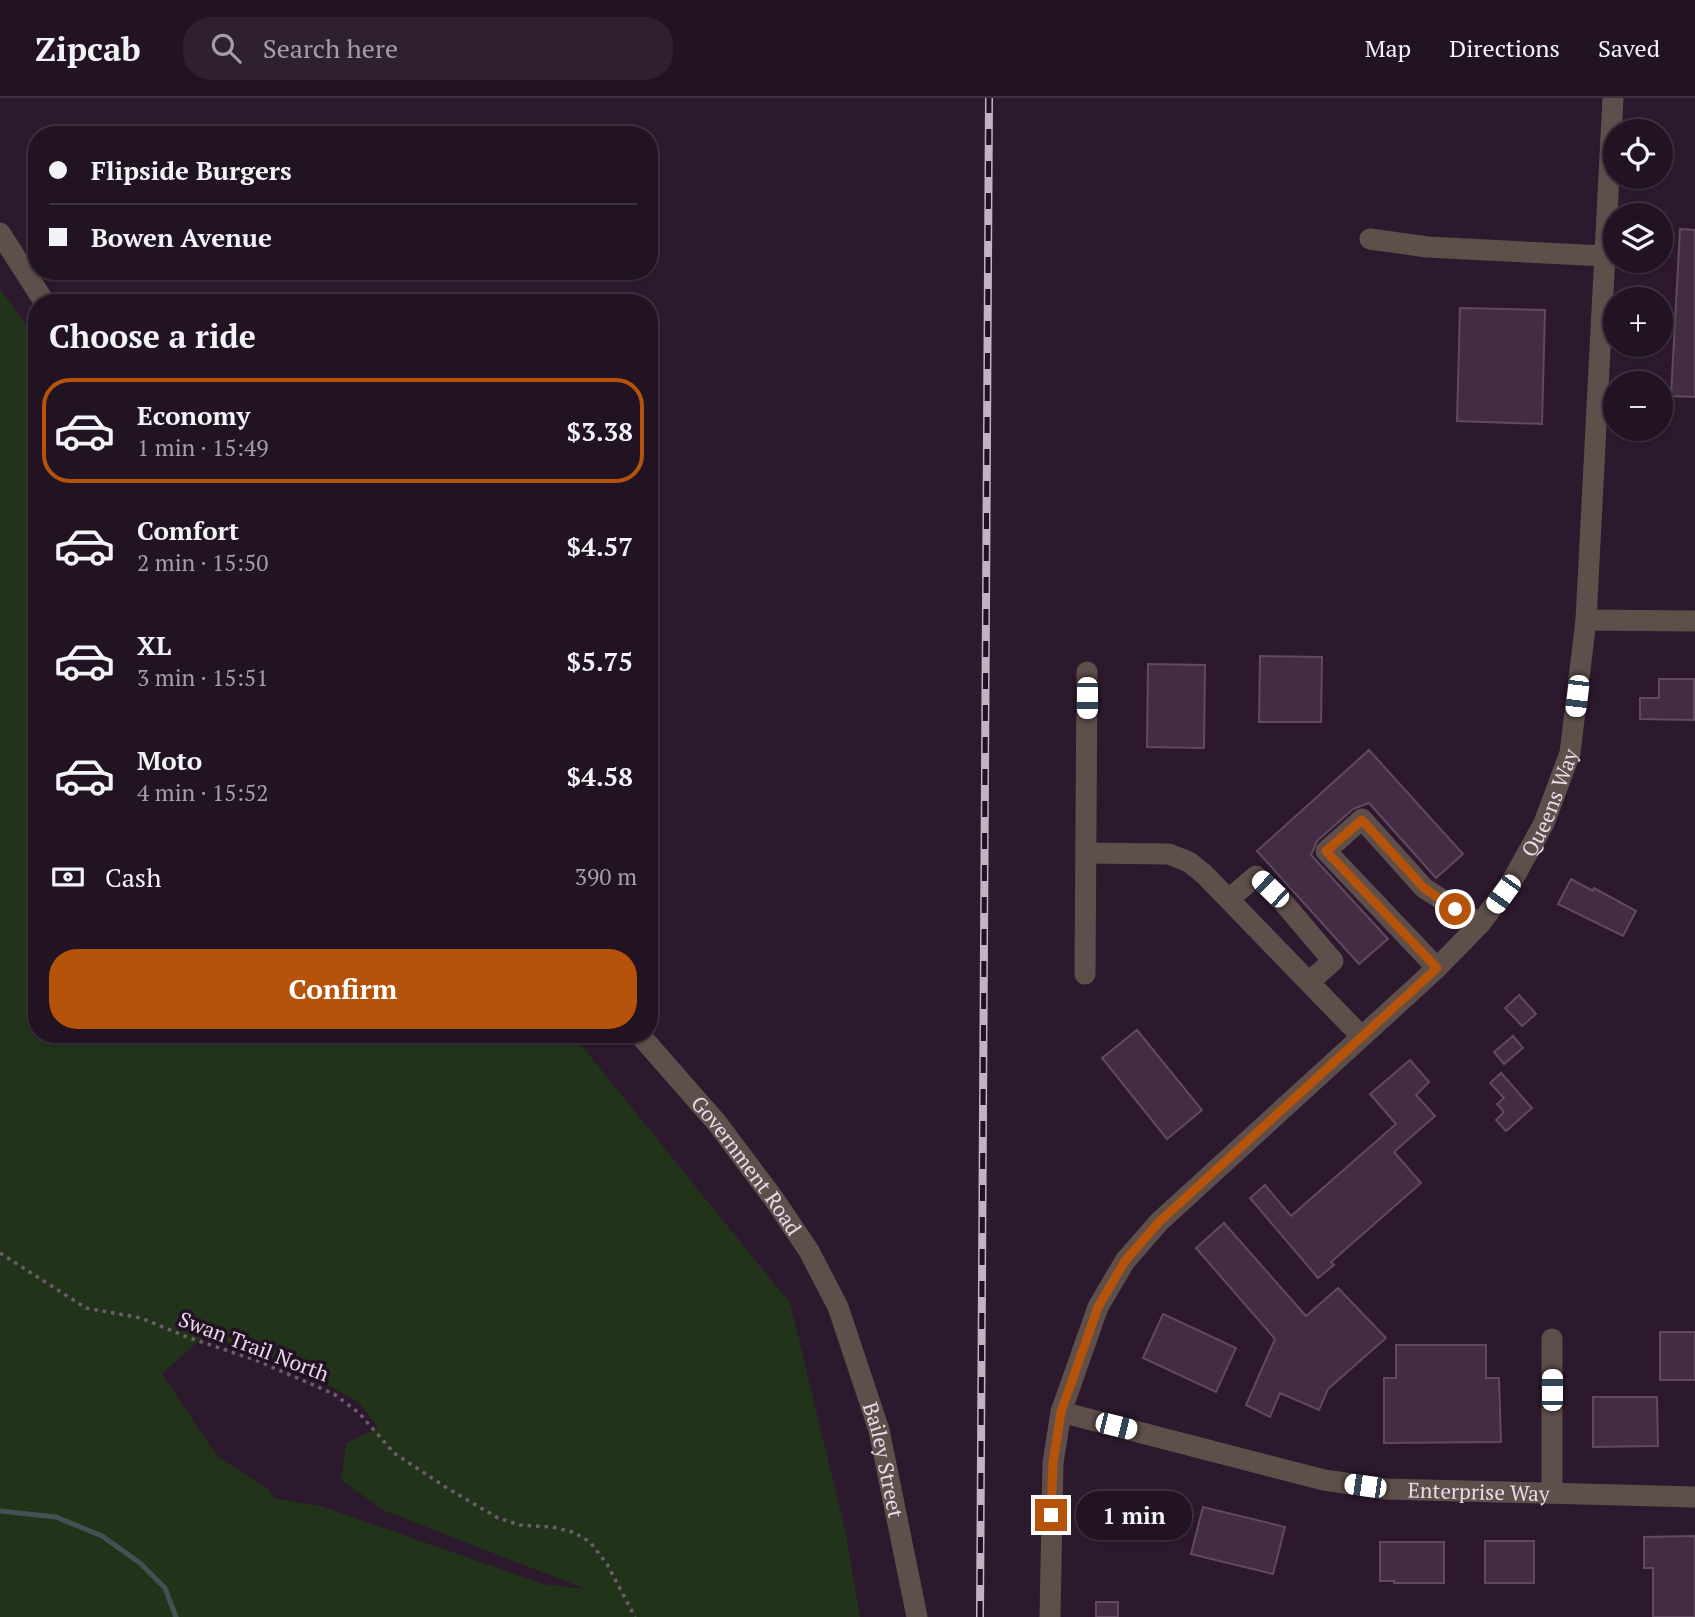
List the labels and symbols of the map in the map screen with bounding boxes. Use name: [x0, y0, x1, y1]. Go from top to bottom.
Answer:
car: [1565, 674, 1590, 718]
car: [1077, 677, 1098, 719]
street label: Queens Way: [1514, 744, 1585, 862]
car: [1248, 867, 1293, 911]
car: [1483, 871, 1524, 917]
route start: [1439, 893, 1471, 925]
street label: Government Road: [685, 1089, 809, 1241]
street label: Swan Trail North: [175, 1304, 333, 1388]
car: [1542, 1369, 1563, 1411]
street label: Bailey Street: [857, 1398, 911, 1521]
car: [1094, 1411, 1139, 1441]
car: [1343, 1473, 1388, 1499]
street label: Enterprise Way: [1407, 1476, 1550, 1507]
callout: 1 min: [1076, 1490, 1191, 1540]
route end: [1035, 1499, 1067, 1531]

